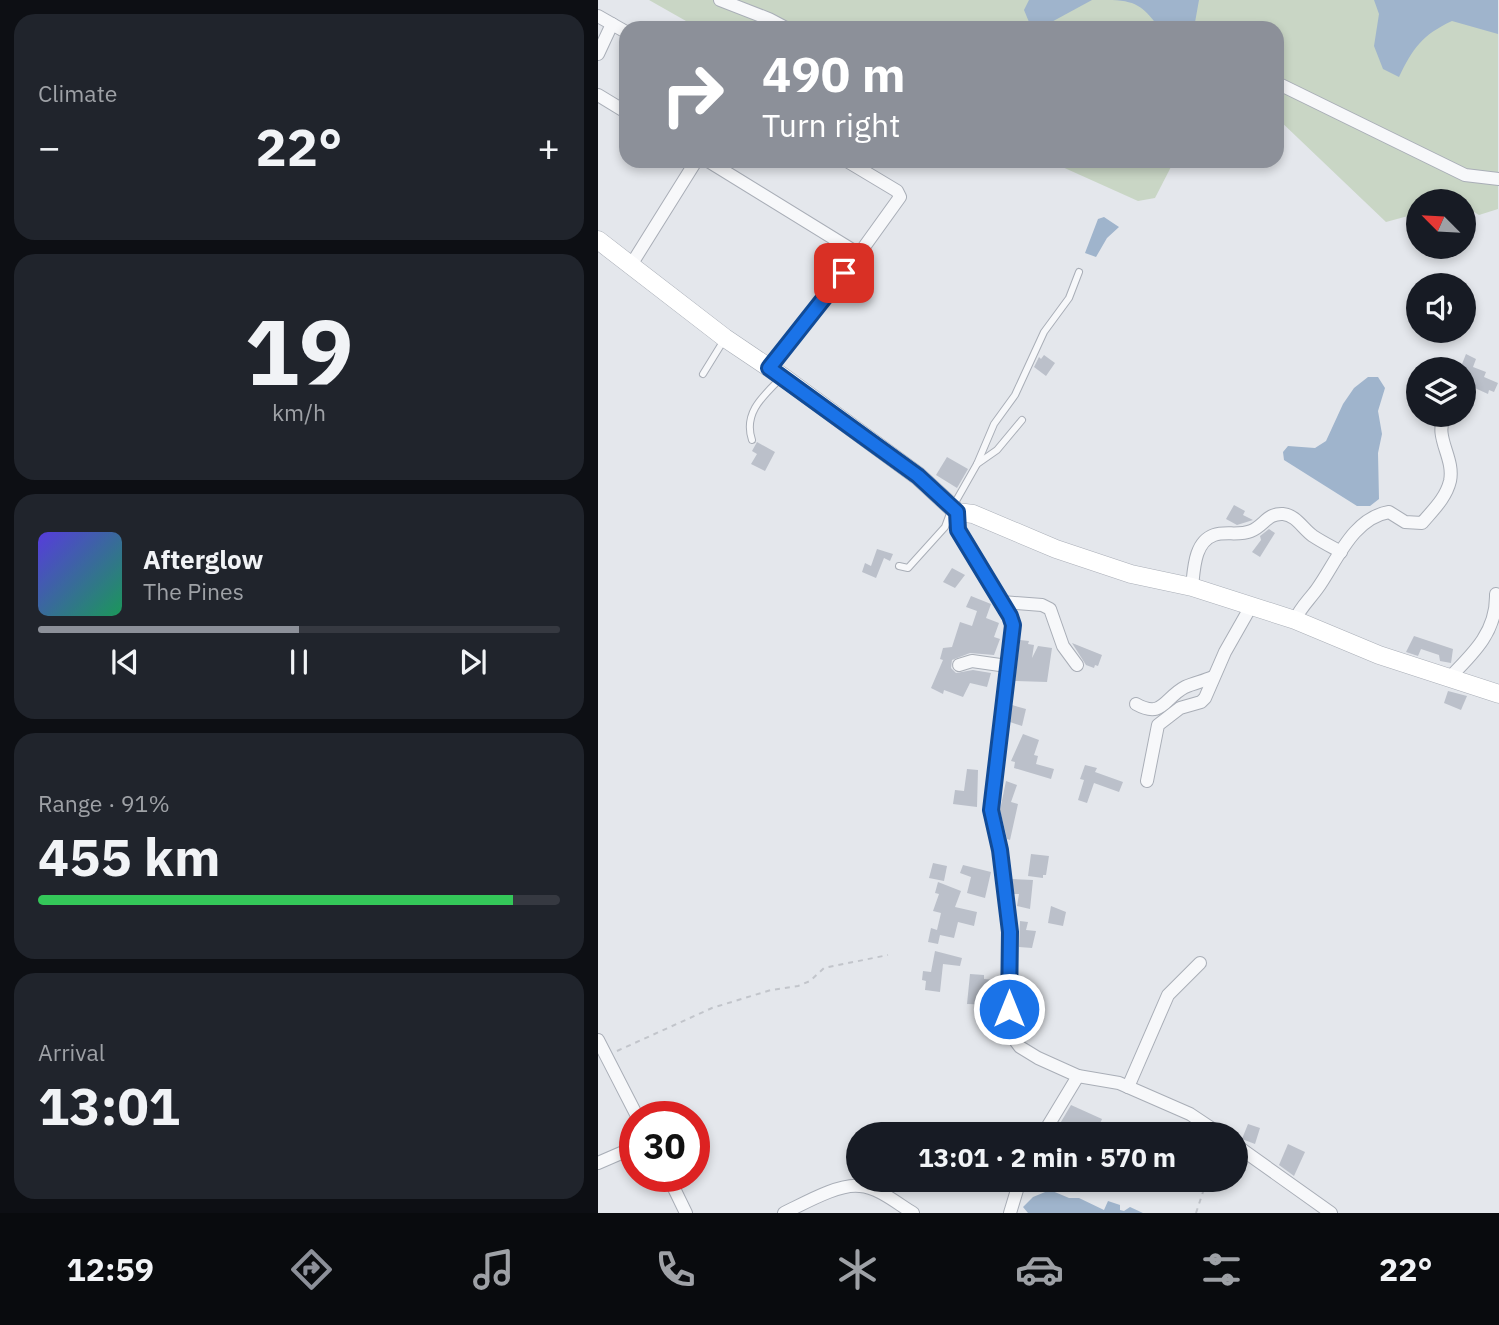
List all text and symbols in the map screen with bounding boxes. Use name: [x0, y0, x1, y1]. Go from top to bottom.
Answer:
text: 490 m: [762, 42, 906, 105]
icon: right: [647, 49, 738, 140]
text: Climate: [38, 78, 117, 108]
text: Turn right: [762, 104, 900, 146]
text: 22°: [256, 113, 342, 180]
text: −: [38, 122, 61, 171]
text: +: [537, 122, 560, 171]
north arrow: [1406, 189, 1476, 259]
map controls: [1406, 189, 1476, 427]
pin: [814, 243, 874, 303]
icon: arrive: [825, 254, 863, 292]
button: sound: [1406, 273, 1476, 343]
text: 19: [244, 292, 354, 410]
button: layers: [1406, 357, 1476, 427]
text: km/h: [272, 397, 326, 427]
text: Afterglow: [143, 542, 263, 576]
text: The Pines: [143, 576, 244, 606]
icon: previous: [106, 643, 144, 681]
icon: pause: [280, 643, 318, 681]
icon: next: [454, 643, 492, 681]
text: Range · 91%: [38, 788, 170, 818]
text: 455 km: [38, 823, 220, 890]
position arrow: [972, 972, 1046, 1046]
text: Arrival: [38, 1037, 105, 1067]
text: 13:01: [38, 1072, 180, 1139]
speed limit sign: 30: [619, 1101, 710, 1192]
text: 13:01 · 2 min · 570 m: [918, 1140, 1176, 1174]
icon: directions: [287, 1245, 336, 1294]
icon: music: [469, 1245, 518, 1294]
icon: phone: [651, 1245, 700, 1294]
icon: climate: [833, 1245, 882, 1294]
icon: car: [1015, 1245, 1064, 1294]
icon: filters: [1197, 1245, 1246, 1294]
text: 12:59: [67, 1248, 154, 1290]
text: 22°: [1379, 1248, 1432, 1290]

